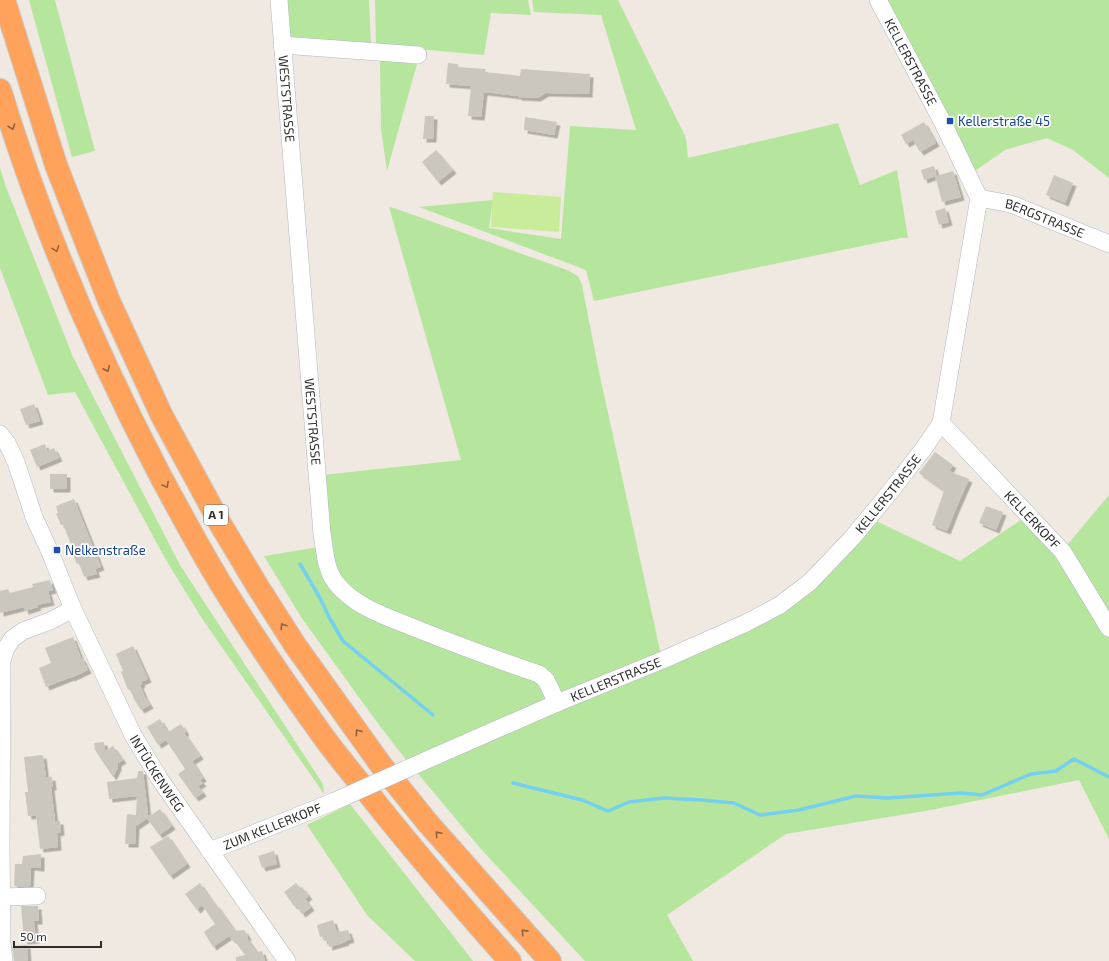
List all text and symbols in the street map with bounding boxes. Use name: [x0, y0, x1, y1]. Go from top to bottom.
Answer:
street label: KELLERSTRASSE: [881, 16, 941, 108]
street label: WESTSTRASSE: [275, 55, 298, 143]
place label: Kellerstraße 45: [958, 113, 1050, 129]
marker: Kellerstraße 45: [945, 116, 955, 126]
one-way arrow: [7, 123, 16, 130]
street label: BERGSTRASSE: [1004, 195, 1087, 241]
one-way arrow: [51, 246, 60, 253]
one-way arrow: [102, 365, 110, 372]
street label: WESTSTRASSE: [301, 377, 324, 466]
street label: KELLERSTRASSE: [851, 451, 924, 536]
one-way arrow: [161, 481, 169, 488]
street label: KELLERKOPF: [1001, 487, 1064, 552]
road number: A 1: [204, 505, 228, 525]
place label: Nelkenstraße: [65, 542, 146, 558]
marker: Nelkenstraße: [52, 545, 62, 555]
one-way arrow: [280, 623, 288, 630]
street label: KELLERSTRASSE: [568, 654, 663, 705]
one-way arrow: [356, 730, 363, 737]
street label: INTÜCKENWEG: [127, 732, 188, 814]
street label: ZUM KELLERKOPF: [221, 799, 324, 853]
one-way arrow: [436, 832, 443, 839]
scale bar: [14, 923, 101, 949]
text: 50 m: [20, 929, 47, 943]
one-way arrow: [521, 929, 529, 937]

